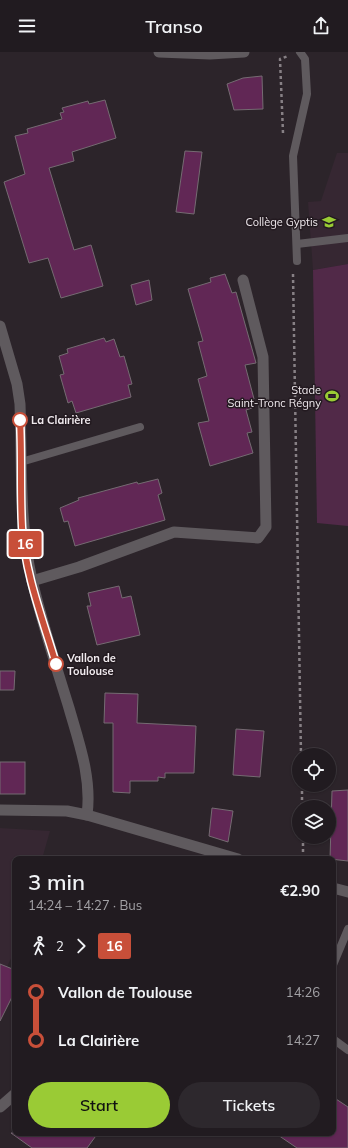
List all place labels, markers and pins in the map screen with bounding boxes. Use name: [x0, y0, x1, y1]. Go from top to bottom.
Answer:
school or university icon: Collège Gyptis: [321, 214, 337, 230]
place label: Collège Gyptis: [246, 215, 318, 229]
place label: Stade Saint-Tronc Régny: [227, 383, 321, 410]
sports icon: Stade Saint-Tronc Régny: [324, 388, 340, 404]
marker: La Clairière: [12, 412, 28, 428]
place label: La Clairière: [31, 413, 91, 427]
place label: Vallon de Toulouse: [66, 651, 116, 678]
marker: Vallon de Toulouse: [48, 656, 64, 672]

